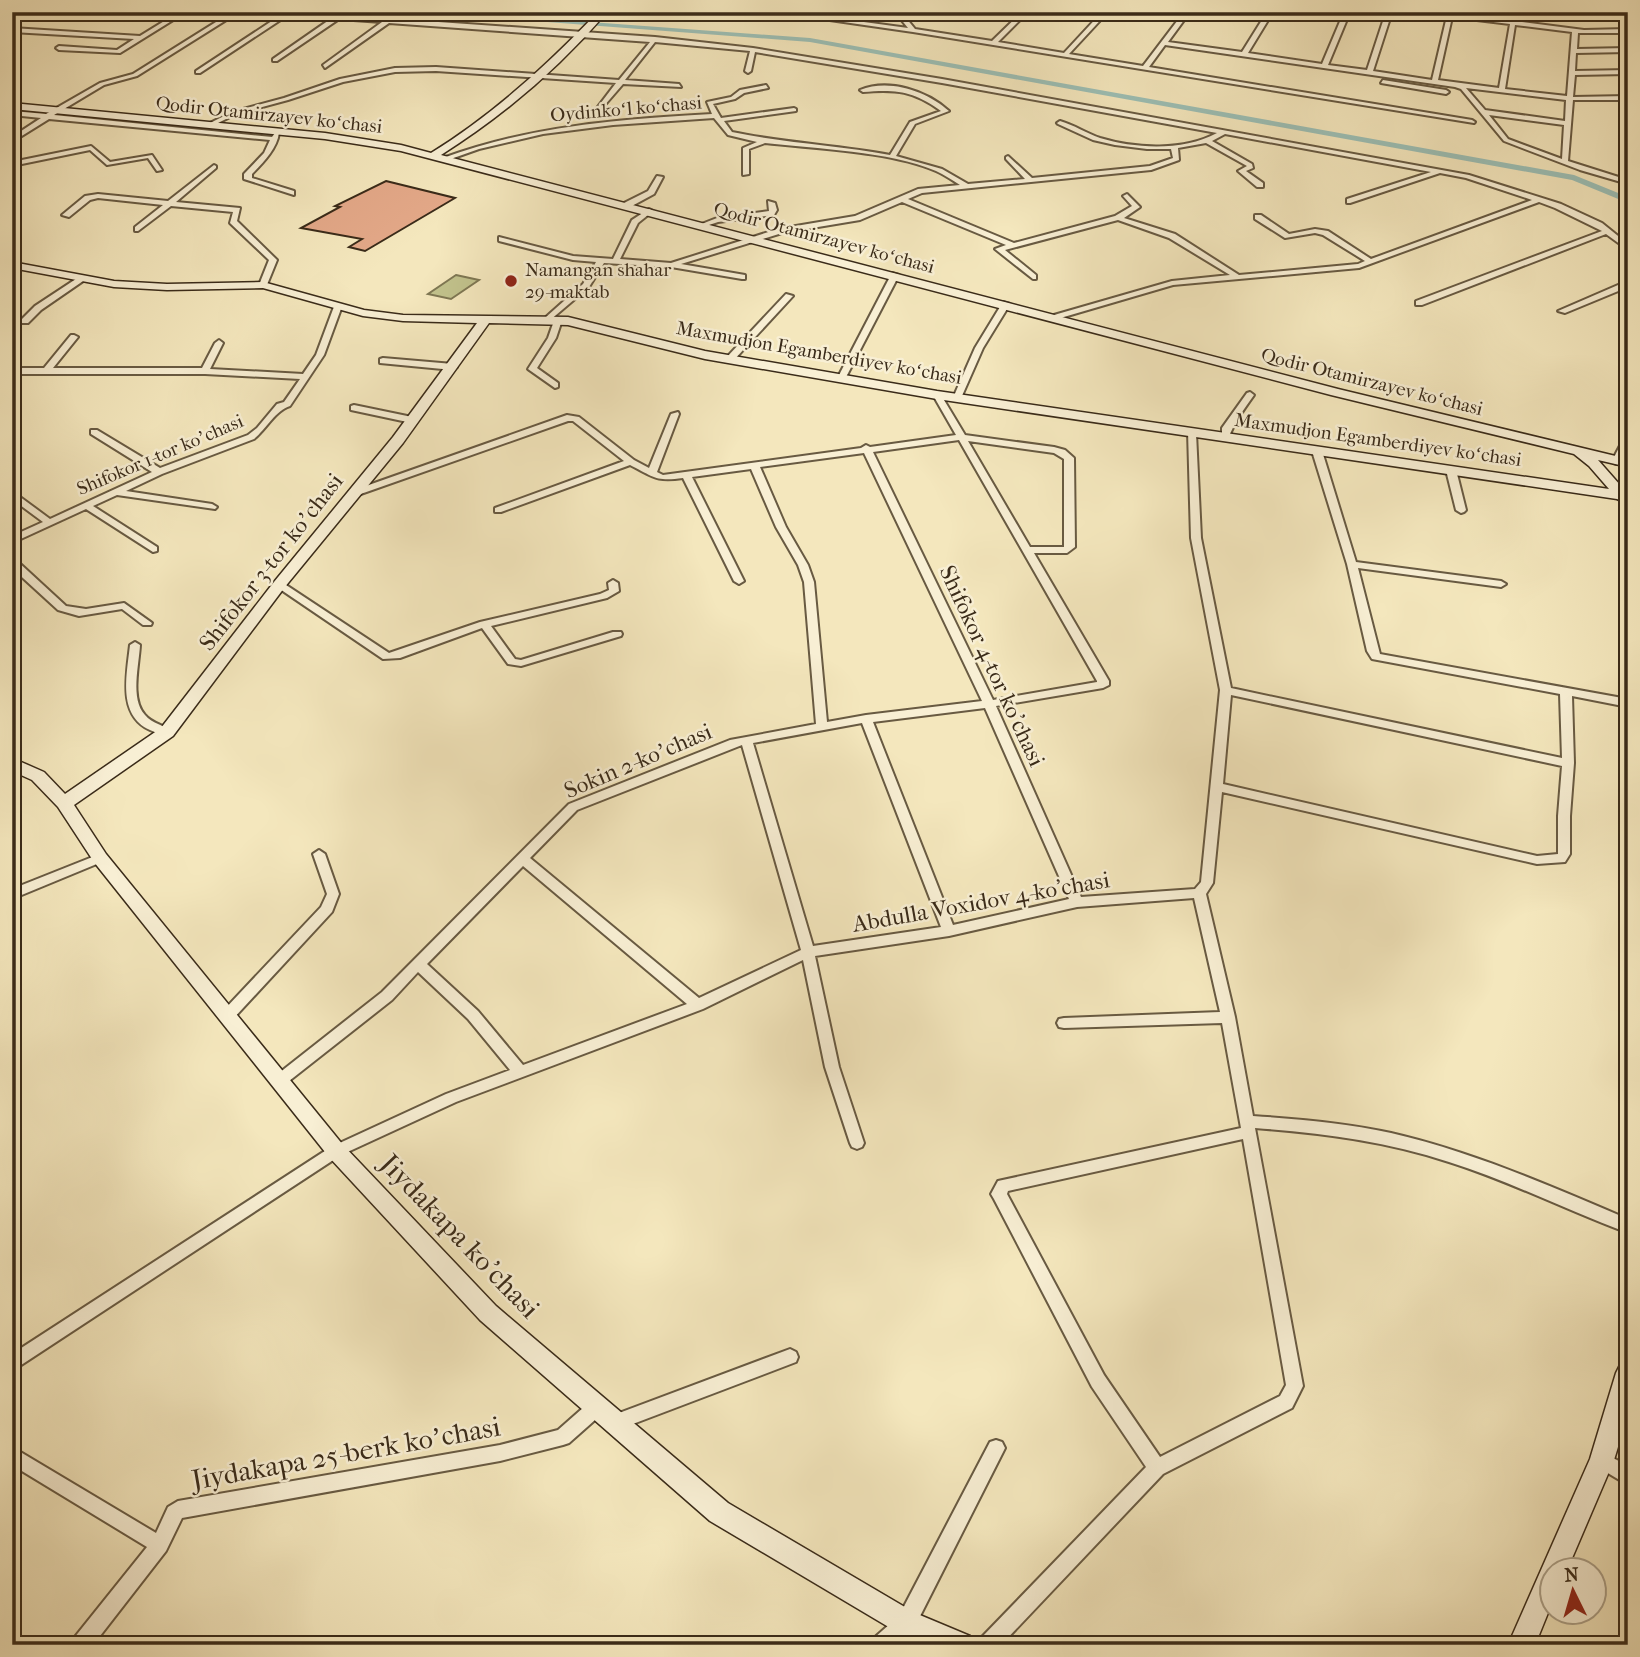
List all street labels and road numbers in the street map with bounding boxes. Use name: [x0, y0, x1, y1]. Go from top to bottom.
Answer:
street label: Oydinkoʻl koʻchasi: [549, 91, 703, 127]
street label: Qodir Otamirzayev koʻchasi: [155, 92, 384, 138]
street label: Qodir Otamirzayev koʻchasi: [711, 198, 937, 278]
street label: Maxmudjon Egamberdiyev koʻchasi: [675, 317, 964, 389]
street label: Qodir Otamirzayev koʻchasi: [1259, 344, 1486, 420]
street label: Maxmudjon Egamberdiyev koʻchasi: [1233, 409, 1523, 471]
street label: Shifokor 1-tor koʼchasi: [73, 410, 247, 500]
street label: Shifokor 3-tor koʼchasi: [193, 468, 349, 656]
street label: Shifokor 4-tor ko'chasi: [934, 561, 1051, 771]
street label: Sokin 2-koʼchasi: [560, 718, 716, 804]
street label: Abdulla Voxidov 4-ko'chasi: [849, 866, 1112, 938]
street label: Jiydakapa ko'chasi: [372, 1146, 547, 1325]
street label: Jiydakapa 25-berk koʼchasi: [187, 1410, 503, 1497]

